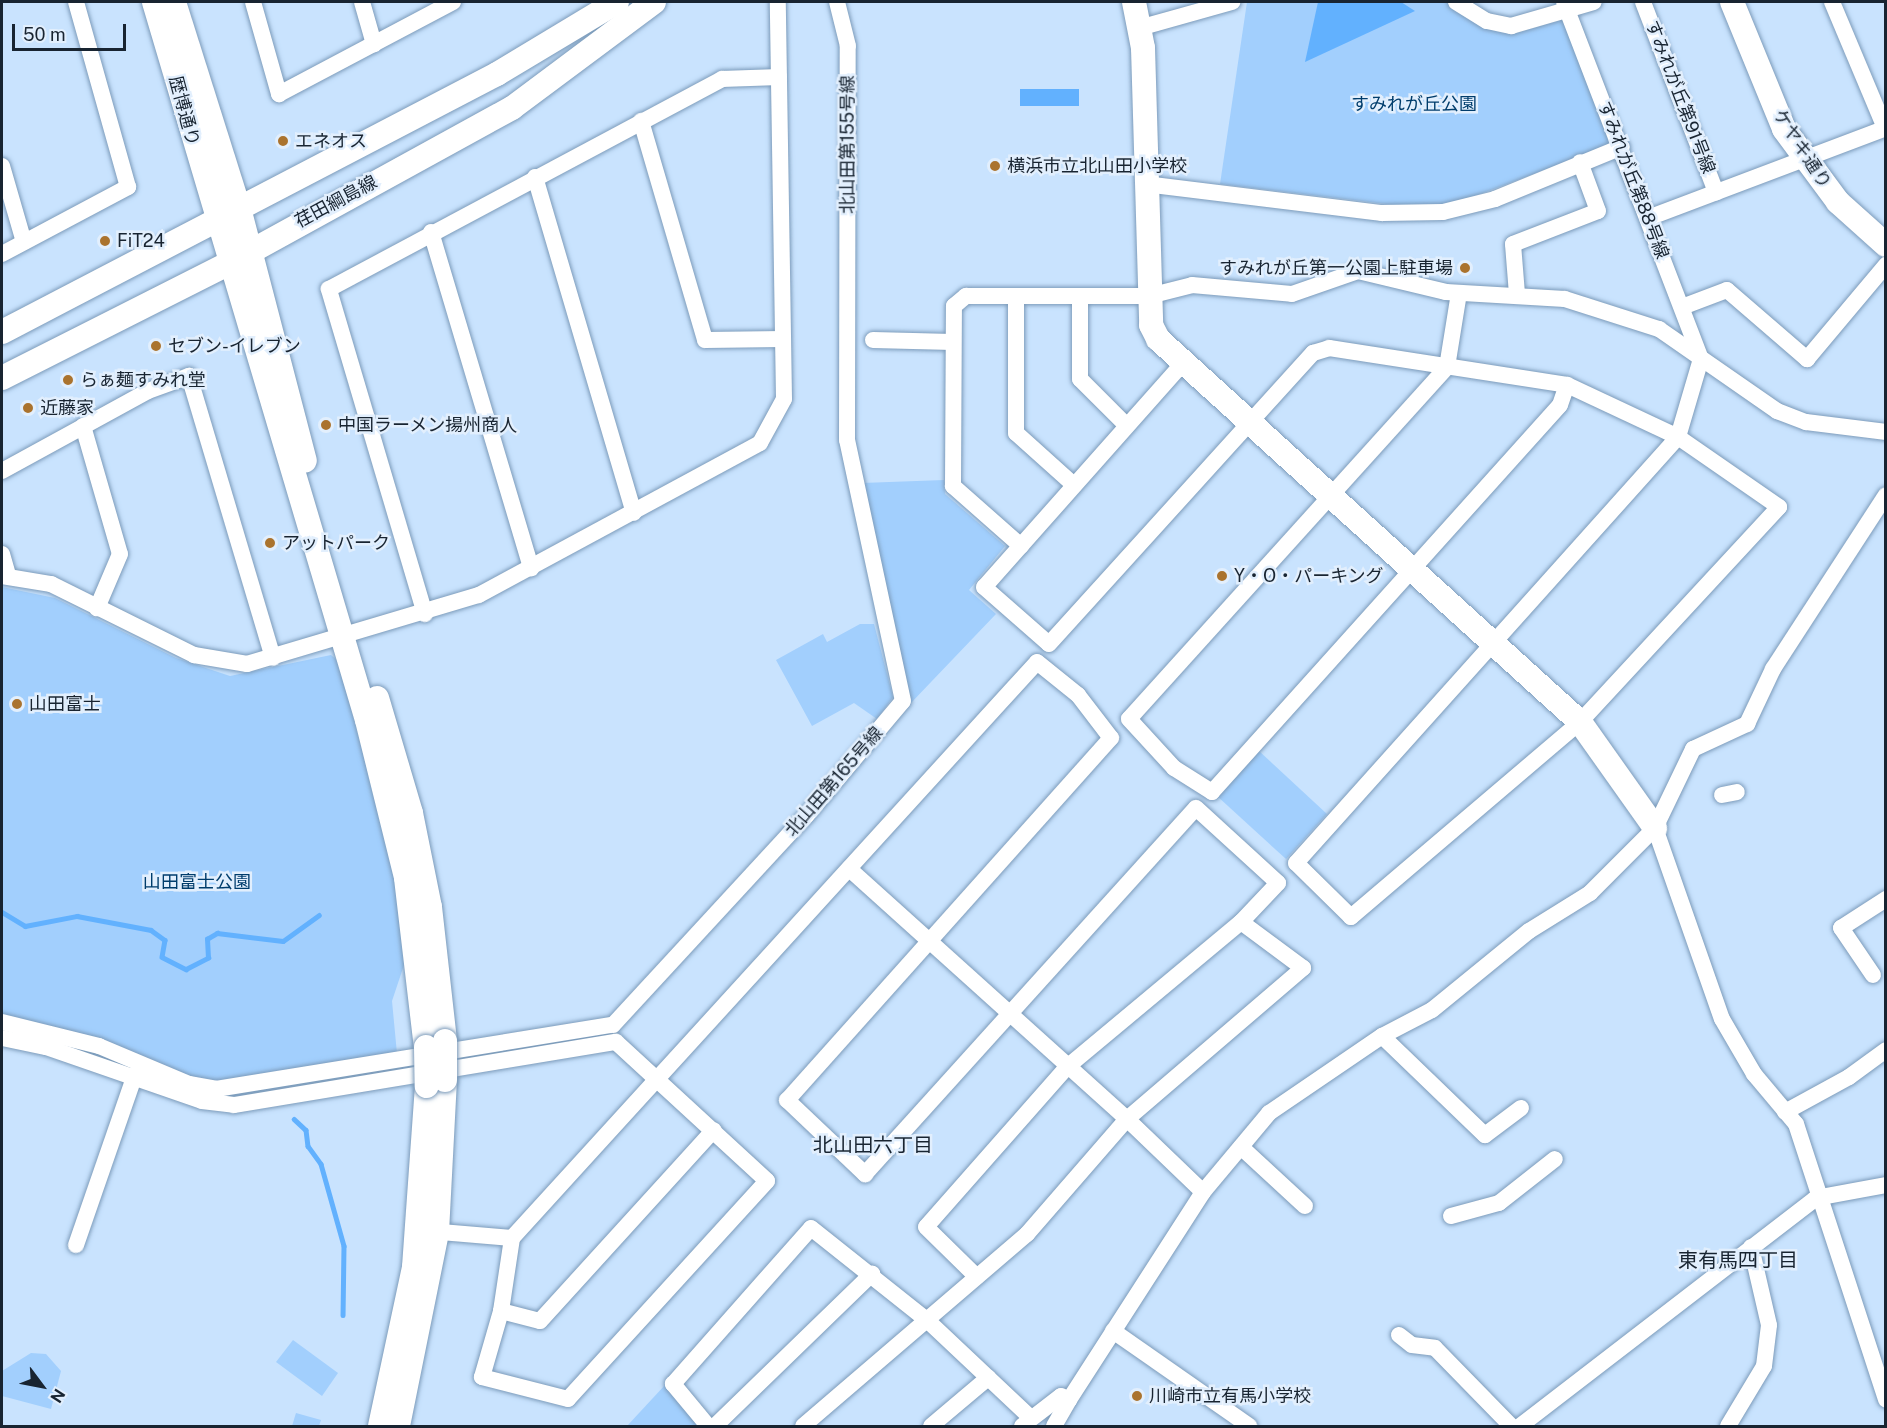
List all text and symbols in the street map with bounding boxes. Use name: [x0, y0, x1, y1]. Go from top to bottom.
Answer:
scale bar: [15, 12, 129, 50]
street label: すみれが丘第91号線: [1641, 17, 1719, 177]
text: 50 m: [23, 24, 66, 45]
street label: 歴博通り: [164, 73, 204, 149]
street label: 北山田第155号線: [837, 76, 859, 214]
park label: すみれが丘公園: [1351, 93, 1477, 115]
street label: すみれが丘第88号線: [1593, 98, 1673, 262]
street label: ケヤキ通り: [1768, 105, 1836, 193]
place label: エネオス: [295, 130, 367, 152]
marker: エネオス: [276, 134, 290, 148]
place label: 横浜市立北山田小学校: [1007, 155, 1187, 177]
marker: 横浜市立北山田小学校: [988, 159, 1002, 173]
street label: 荏田綱島線: [291, 171, 381, 233]
place label: FiT24: [117, 230, 165, 252]
marker: FiT24: [98, 234, 112, 248]
place label: すみれが丘第一公園上駐車場: [1219, 257, 1453, 279]
marker: すみれが丘第一公園上駐車場: [1458, 261, 1472, 275]
place label: セブン-イレブン: [168, 335, 301, 357]
marker: セブン-イレブン: [149, 339, 163, 353]
place label: らぁ麺すみれ堂: [80, 369, 206, 391]
marker: らぁ麺すみれ堂: [61, 373, 75, 387]
place label: 近藤家: [40, 397, 94, 419]
marker: 近藤家: [21, 401, 35, 415]
place label: 中国ラーメン揚州商人: [338, 414, 518, 436]
marker: 中国ラーメン揚州商人: [319, 418, 333, 432]
place label: アットパーク: [282, 532, 390, 554]
marker: アットパーク: [263, 536, 277, 550]
place label: Y・O・パーキング: [1234, 565, 1384, 587]
marker: Y・O・パーキング: [1215, 569, 1229, 583]
place label: 山田富士: [29, 693, 101, 715]
marker: 山田富士: [10, 697, 24, 711]
street label: 北山田第165号線: [781, 723, 887, 841]
park label: 山田富士公園: [143, 871, 251, 893]
district label: 北山田六丁目: [813, 1133, 933, 1157]
district label: 東有馬四丁目: [1678, 1248, 1798, 1272]
north arrow: [12, 1356, 72, 1416]
text: N: [46, 1385, 69, 1406]
place label: 川崎市立有馬小学校: [1149, 1385, 1311, 1407]
marker: 川崎市立有馬小学校: [1130, 1389, 1144, 1403]

